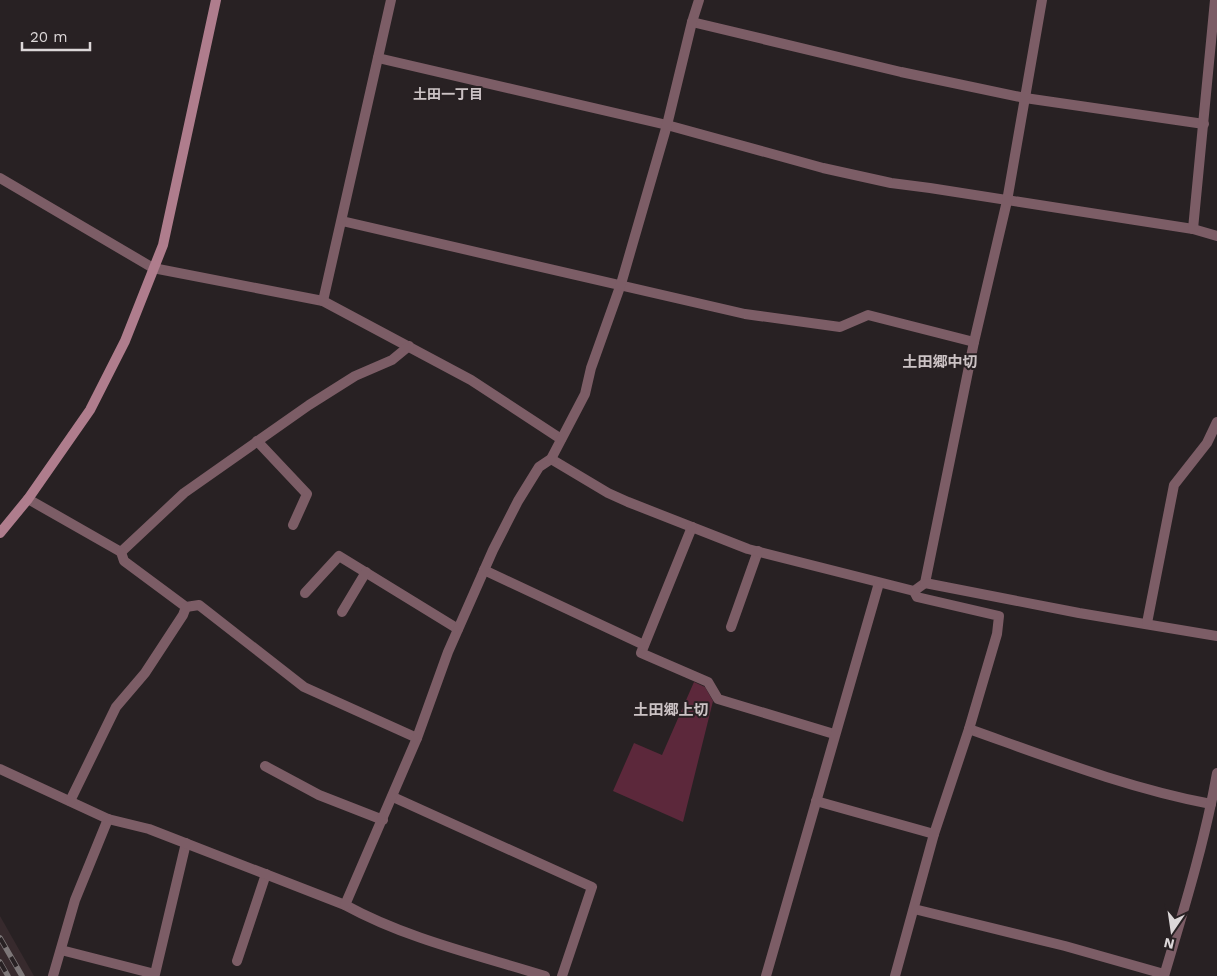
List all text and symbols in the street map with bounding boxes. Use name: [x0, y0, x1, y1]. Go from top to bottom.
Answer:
scale bar: [22, 20, 90, 52]
text: 20 m: [30, 28, 68, 46]
district label: 土田一丁目: [413, 86, 483, 102]
district label: 土田郷中切: [902, 353, 978, 371]
district label: 土田郷上切: [633, 701, 709, 719]
north arrow: [1147, 906, 1197, 956]
text: N: [1162, 935, 1176, 953]

